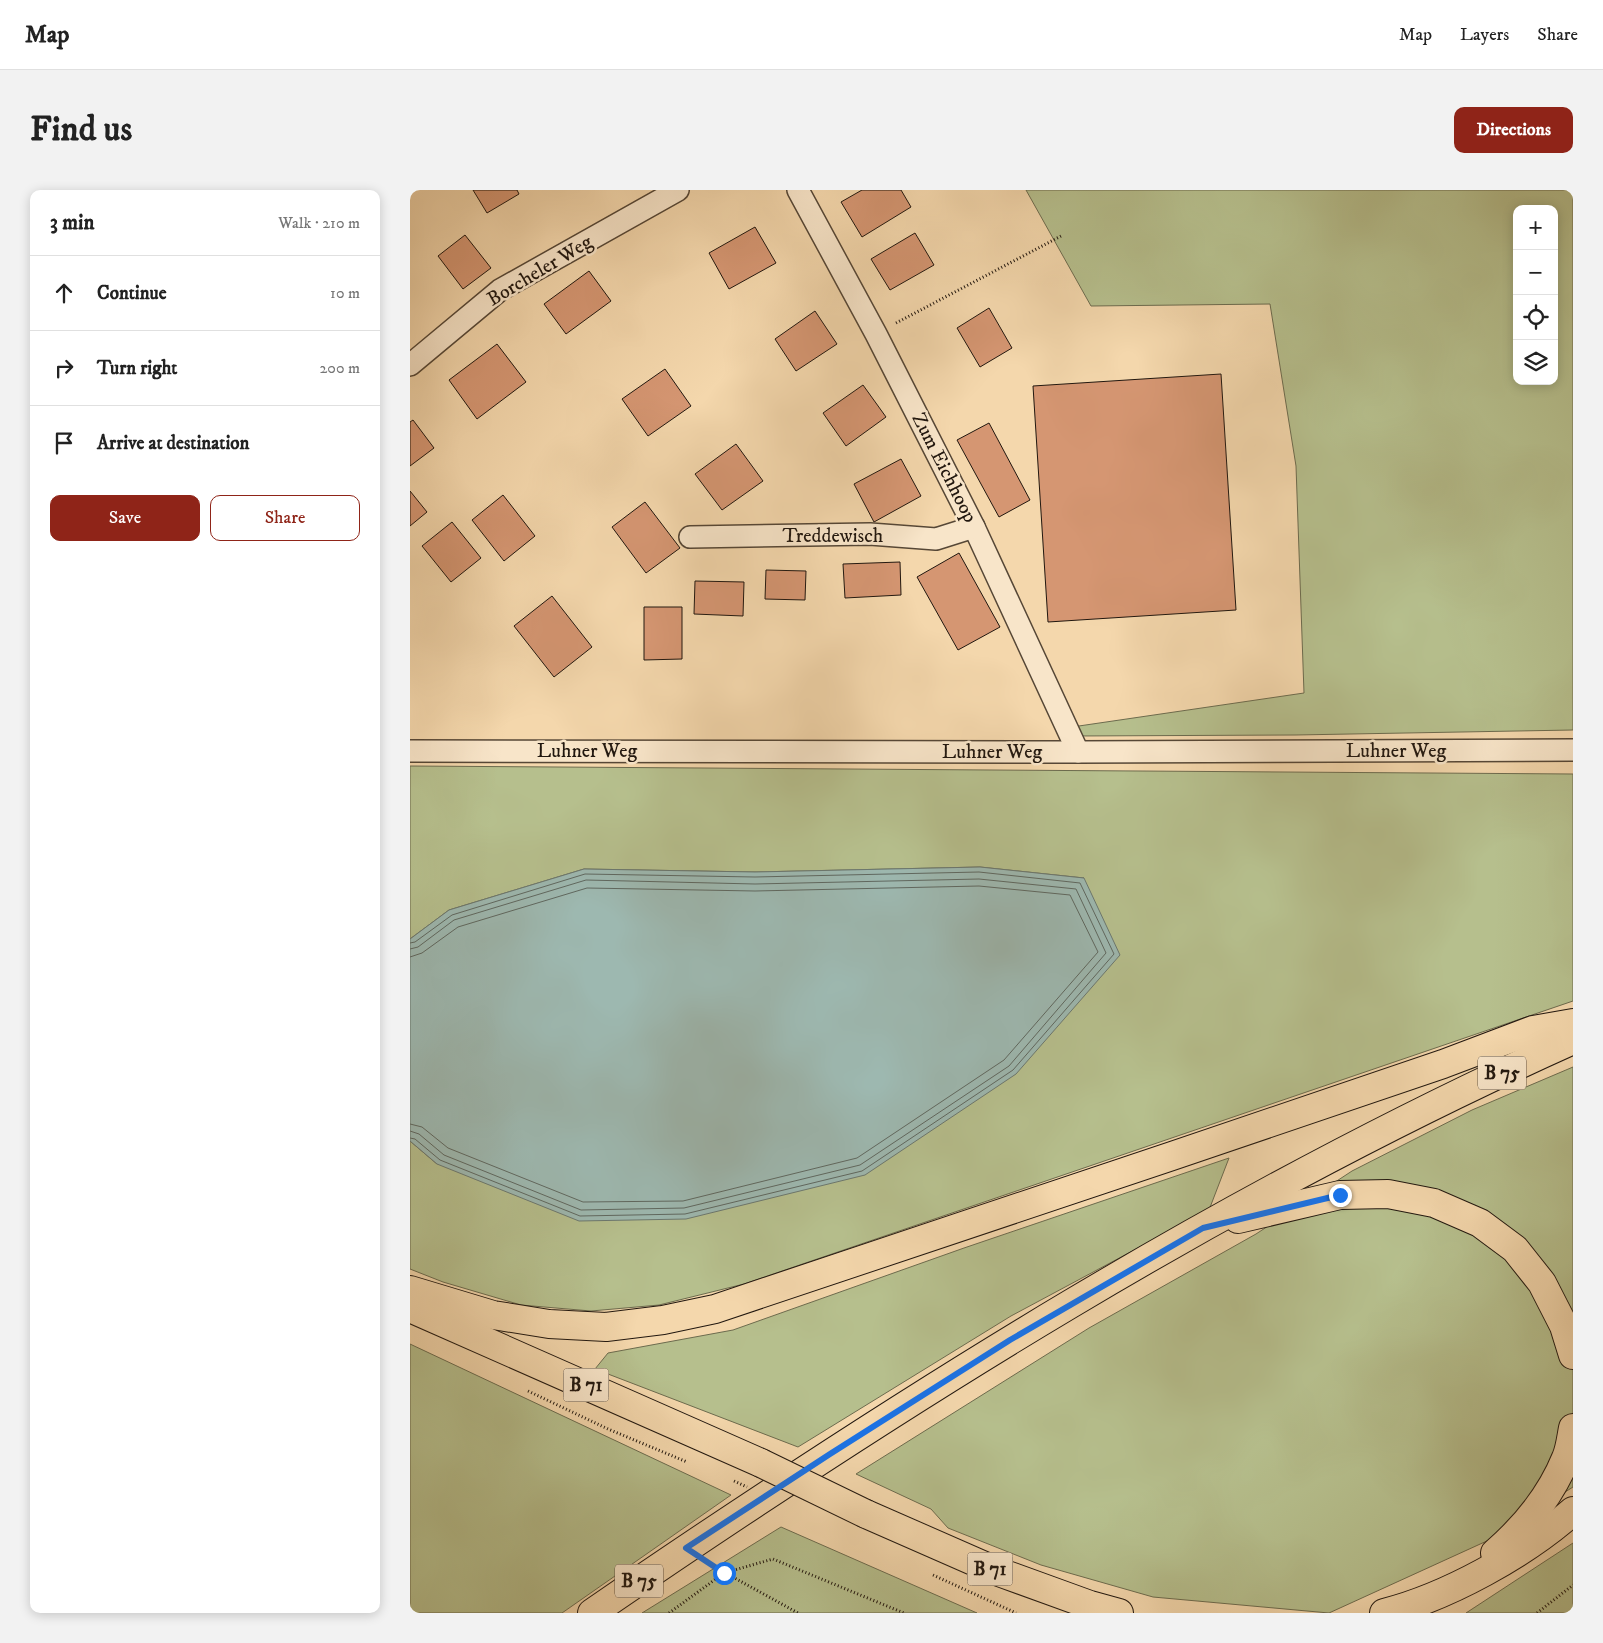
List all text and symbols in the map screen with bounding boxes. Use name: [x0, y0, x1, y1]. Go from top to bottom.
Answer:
text: Map: [25, 20, 69, 50]
text: Map: [1399, 24, 1432, 46]
text: Layers: [1460, 24, 1509, 46]
text: Share: [1537, 24, 1578, 46]
button: Directions: [1454, 107, 1573, 153]
text: Find us: [30, 108, 132, 152]
map controls: [1513, 205, 1558, 385]
button: +: [1513, 205, 1558, 250]
text: 3 min: [50, 210, 95, 236]
text: Walk · 210 m: [278, 213, 360, 233]
street label: Borcheler Weg: [483, 230, 597, 312]
button: −: [1513, 250, 1558, 295]
icon: ahead: [50, 279, 78, 307]
text: Continue: [97, 282, 167, 305]
text: 10 m: [330, 283, 360, 303]
button: locate: [1513, 295, 1558, 340]
button: layers: [1513, 340, 1558, 385]
icon: right: [50, 354, 78, 382]
text: Turn right: [97, 357, 177, 380]
text: 200 m: [319, 358, 360, 378]
street label: Zum Eichhoop: [906, 409, 982, 527]
icon: arrive: [50, 429, 78, 457]
text: Arrive at destination: [97, 432, 249, 455]
button: Save: [50, 495, 200, 541]
button: Share: [210, 495, 360, 541]
street label: Treddewisch: [783, 524, 884, 549]
street label: Luhner Weg: [537, 739, 637, 764]
street label: Luhner Weg: [1346, 739, 1446, 764]
street label: Luhner Weg: [942, 740, 1042, 765]
road number: B 75: [1478, 1056, 1526, 1090]
route end: [1329, 1184, 1352, 1207]
road number: B 71: [564, 1368, 608, 1402]
road number: B 71: [968, 1552, 1012, 1586]
route start: [713, 1562, 736, 1585]
road number: B 75: [615, 1564, 663, 1598]

